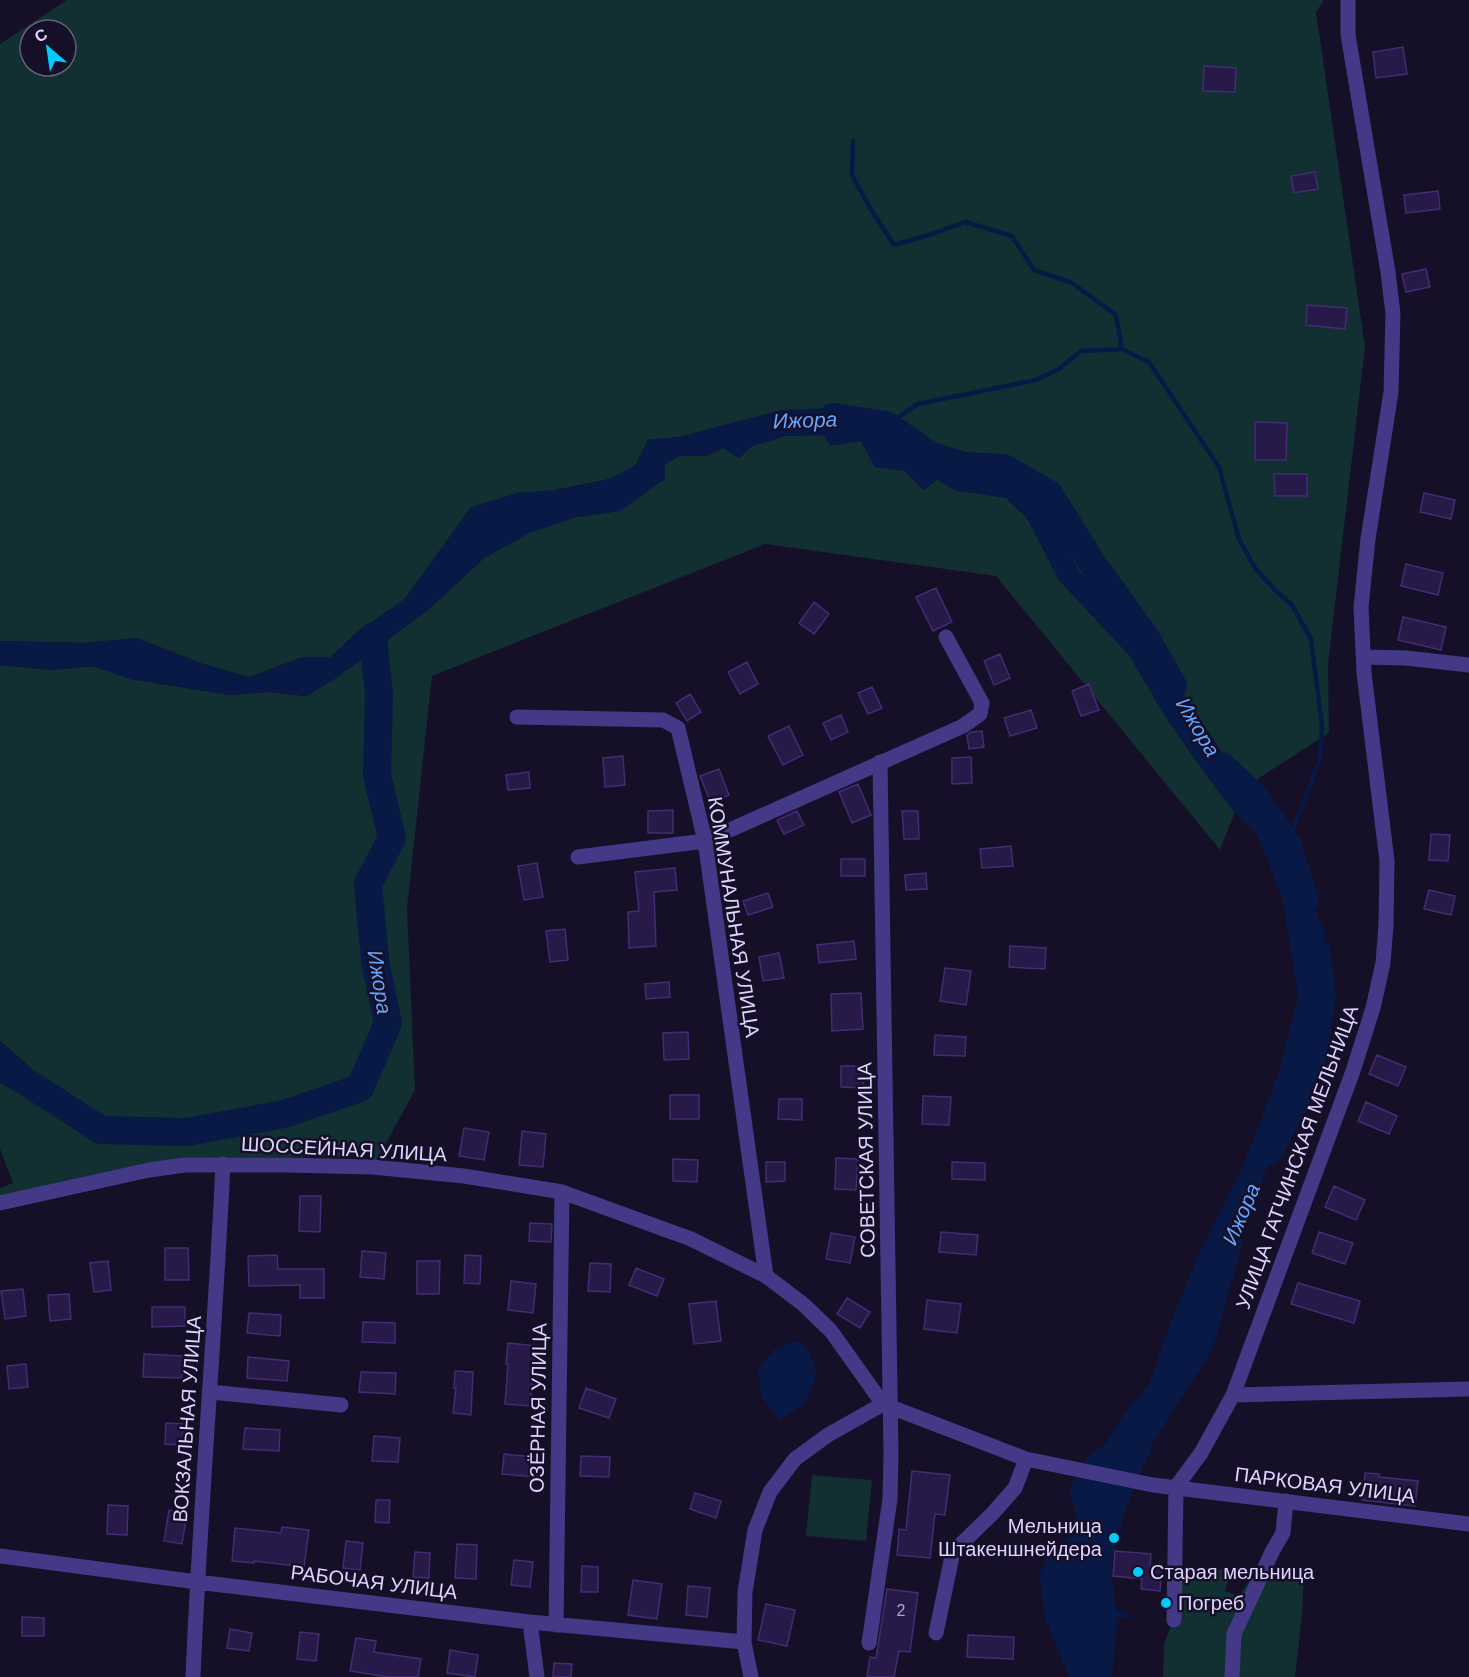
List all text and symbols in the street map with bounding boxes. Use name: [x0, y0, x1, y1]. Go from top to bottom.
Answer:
north arrow: [18, 18, 78, 78]
text: С: [32, 25, 51, 46]
water label: Ижора: [772, 407, 838, 433]
water label: Ижора: [1172, 693, 1224, 761]
street label: КОММУНАЛЬНАЯ УЛИЦА: [704, 795, 764, 1039]
water label: Ижора: [364, 948, 396, 1016]
street label: УЛИЦА ГАТЧИНСКАЯ МЕЛЬНИЦА: [1232, 1002, 1363, 1312]
street label: СОВЕТСКАЯ УЛИЦА: [853, 1061, 879, 1258]
street label: ШОССЕЙНАЯ УЛИЦА: [241, 1132, 448, 1165]
water label: Ижора: [1218, 1180, 1264, 1248]
street label: ВОКЗАЛЬНАЯ УЛИЦА: [169, 1314, 205, 1523]
street label: ОЗЁРНАЯ УЛИЦА: [526, 1322, 550, 1493]
street label: ПАРКОВАЯ УЛИЦА: [1233, 1463, 1417, 1507]
place label: Мельница Штакеншнейдера: [938, 1515, 1103, 1560]
marker: Мельница Штакеншнейдера: [1107, 1531, 1121, 1545]
street label: РАБОЧАЯ УЛИЦА: [289, 1561, 459, 1603]
place label: Старая мельница: [1150, 1561, 1315, 1583]
marker: Старая мельница: [1131, 1565, 1145, 1579]
place label: Погреб: [1178, 1592, 1244, 1614]
marker: Погреб: [1159, 1596, 1173, 1610]
house number: 2: [897, 1602, 906, 1619]

